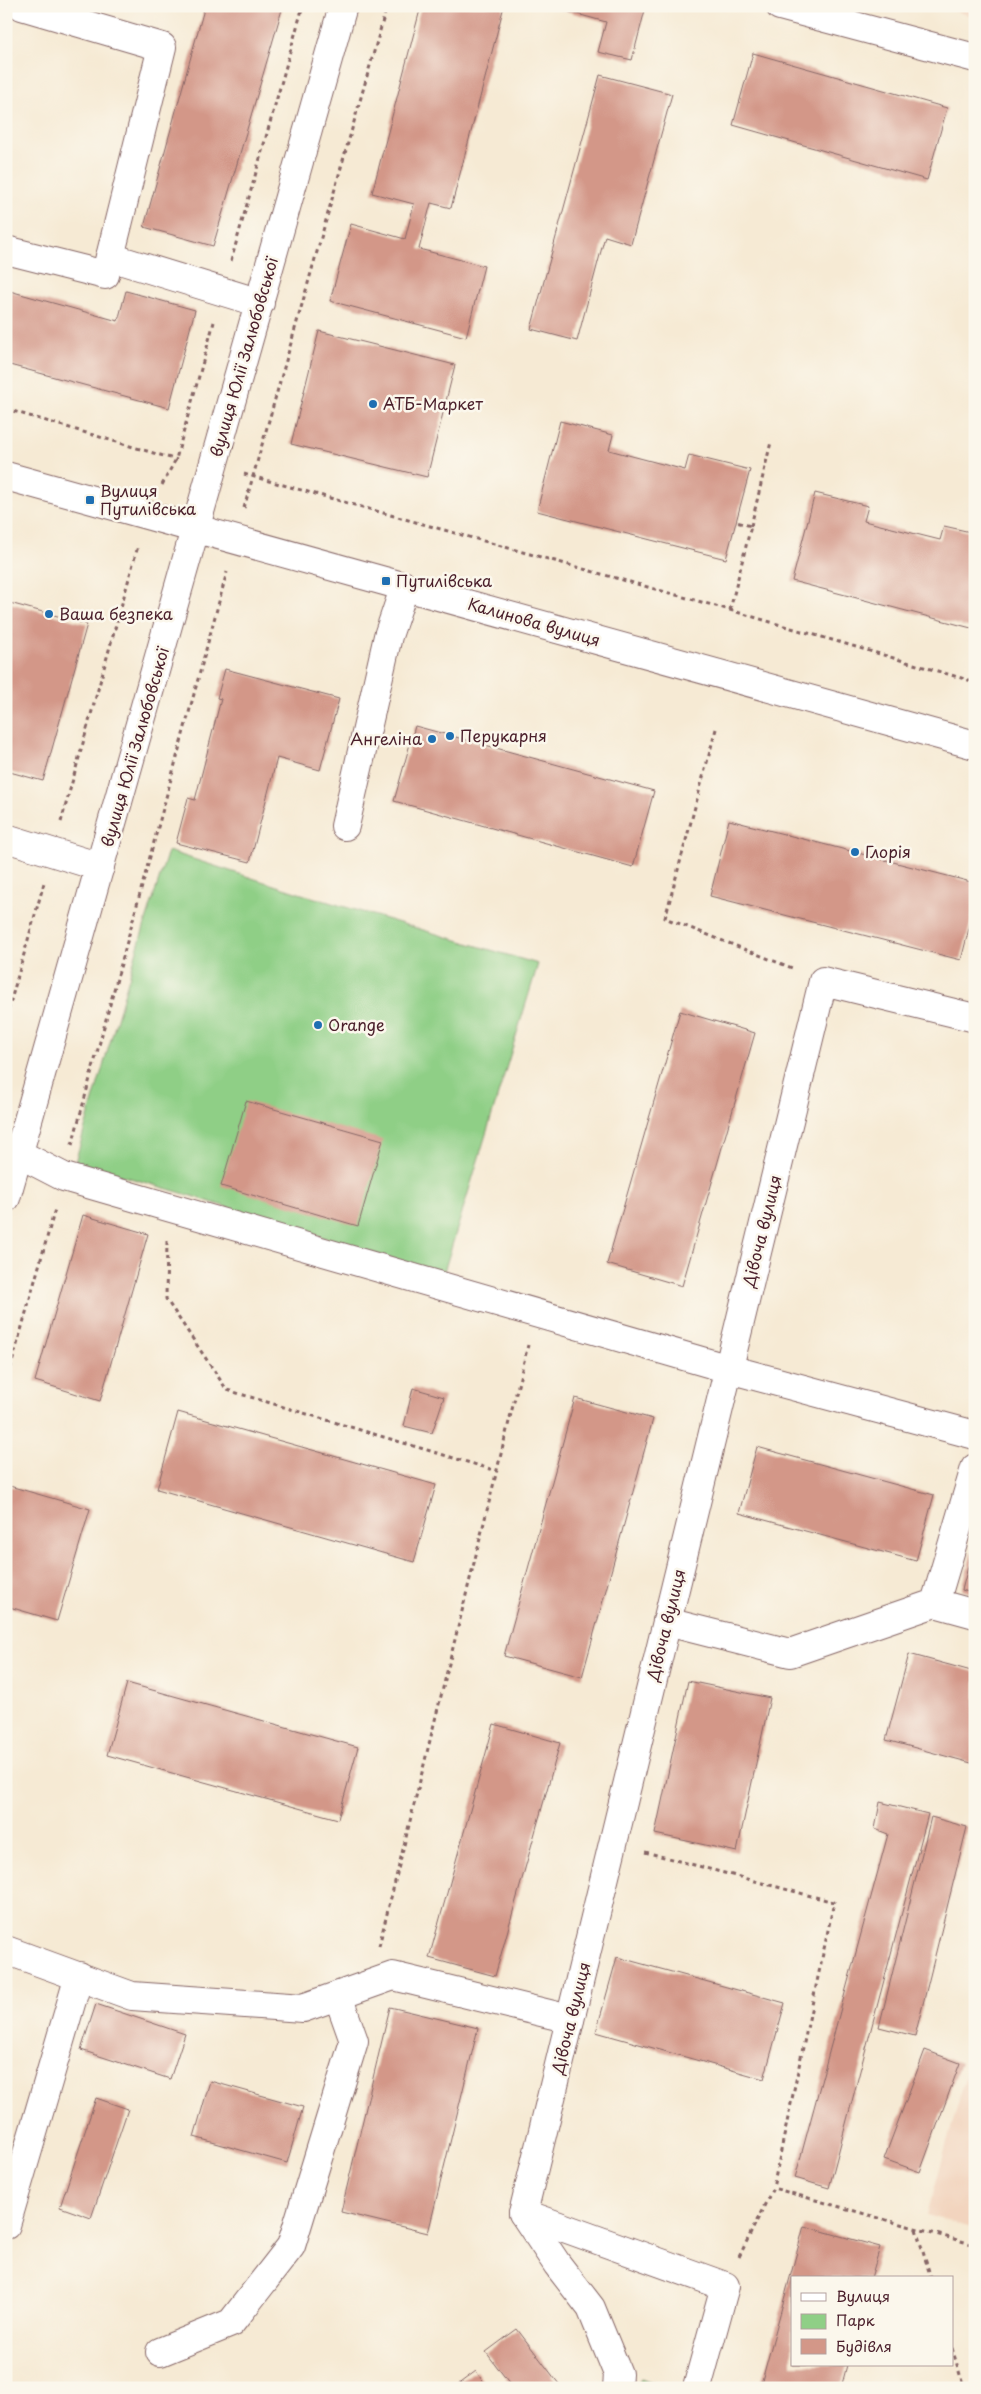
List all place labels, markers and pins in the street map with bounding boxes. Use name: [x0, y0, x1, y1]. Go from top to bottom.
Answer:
place label: АТБ-Маркет: [383, 391, 483, 415]
marker: АТБ-Маркет: [367, 398, 379, 410]
place label: Вулиця Путилівська: [100, 478, 196, 520]
marker: Вулиця Путилівська: [84, 494, 96, 506]
place label: Путилівська: [396, 568, 492, 592]
marker: Путилівська: [380, 575, 392, 587]
place label: Ваша безпека: [59, 601, 173, 625]
marker: Ваша безпека: [43, 608, 55, 620]
place label: Перукарня: [460, 723, 547, 747]
place label: Ангеліна: [350, 726, 422, 750]
marker: Перукарня: [444, 730, 456, 742]
marker: Ангеліна: [426, 733, 438, 745]
place label: Глорія: [865, 839, 911, 863]
marker: Глорія: [849, 846, 861, 858]
place label: Orange: [328, 1012, 385, 1036]
marker: Orange: [312, 1019, 324, 1031]

